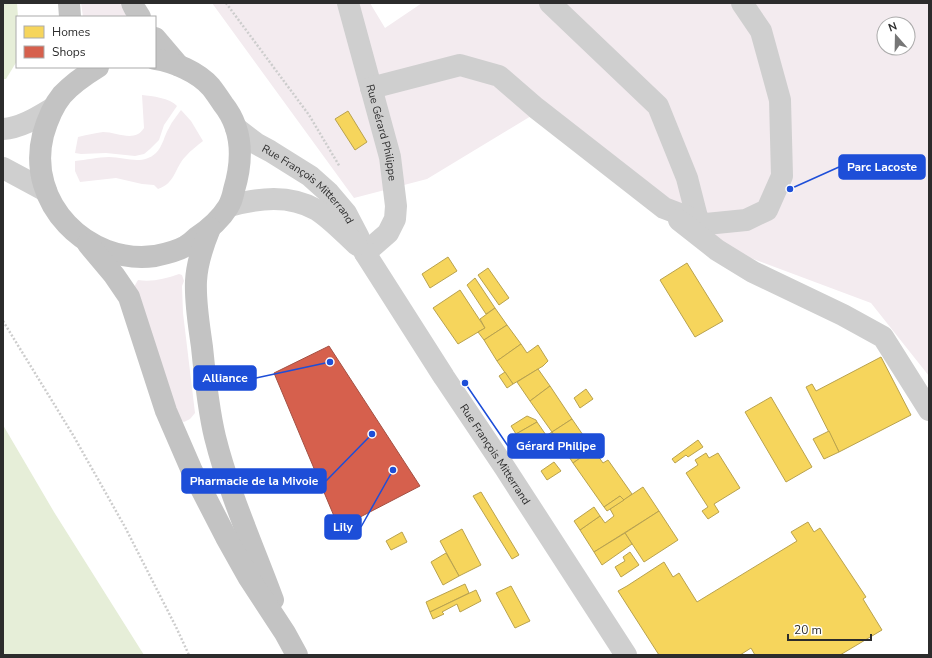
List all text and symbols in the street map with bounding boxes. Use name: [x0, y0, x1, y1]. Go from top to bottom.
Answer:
legend: [16, 16, 156, 68]
north arrow: [876, 16, 916, 56]
text: N: [886, 19, 899, 36]
text: Homes: [52, 24, 90, 40]
text: Shops: [52, 44, 86, 60]
street label: Rue Gérard Philippe: [362, 83, 400, 182]
street label: Rue François Mitterrand: [259, 141, 357, 226]
callout: Parc Lacoste: [839, 155, 925, 179]
text: Parc Lacoste: [847, 159, 918, 175]
callout: Alliance: [194, 366, 256, 390]
text: Alliance: [202, 370, 248, 386]
street label: Rue François Mitterrand: [456, 401, 534, 507]
callout: Gérard Philipe: [508, 434, 604, 458]
text: Gérard Philipe: [516, 438, 597, 454]
callout: Pharmacie de la Mivoie: [182, 469, 326, 493]
text: Pharmacie de la Mivoie: [190, 473, 319, 489]
callout: Lily: [325, 515, 361, 539]
text: Lily: [333, 519, 354, 535]
scale bar: [788, 616, 871, 642]
text: 20 m: [794, 622, 822, 638]

